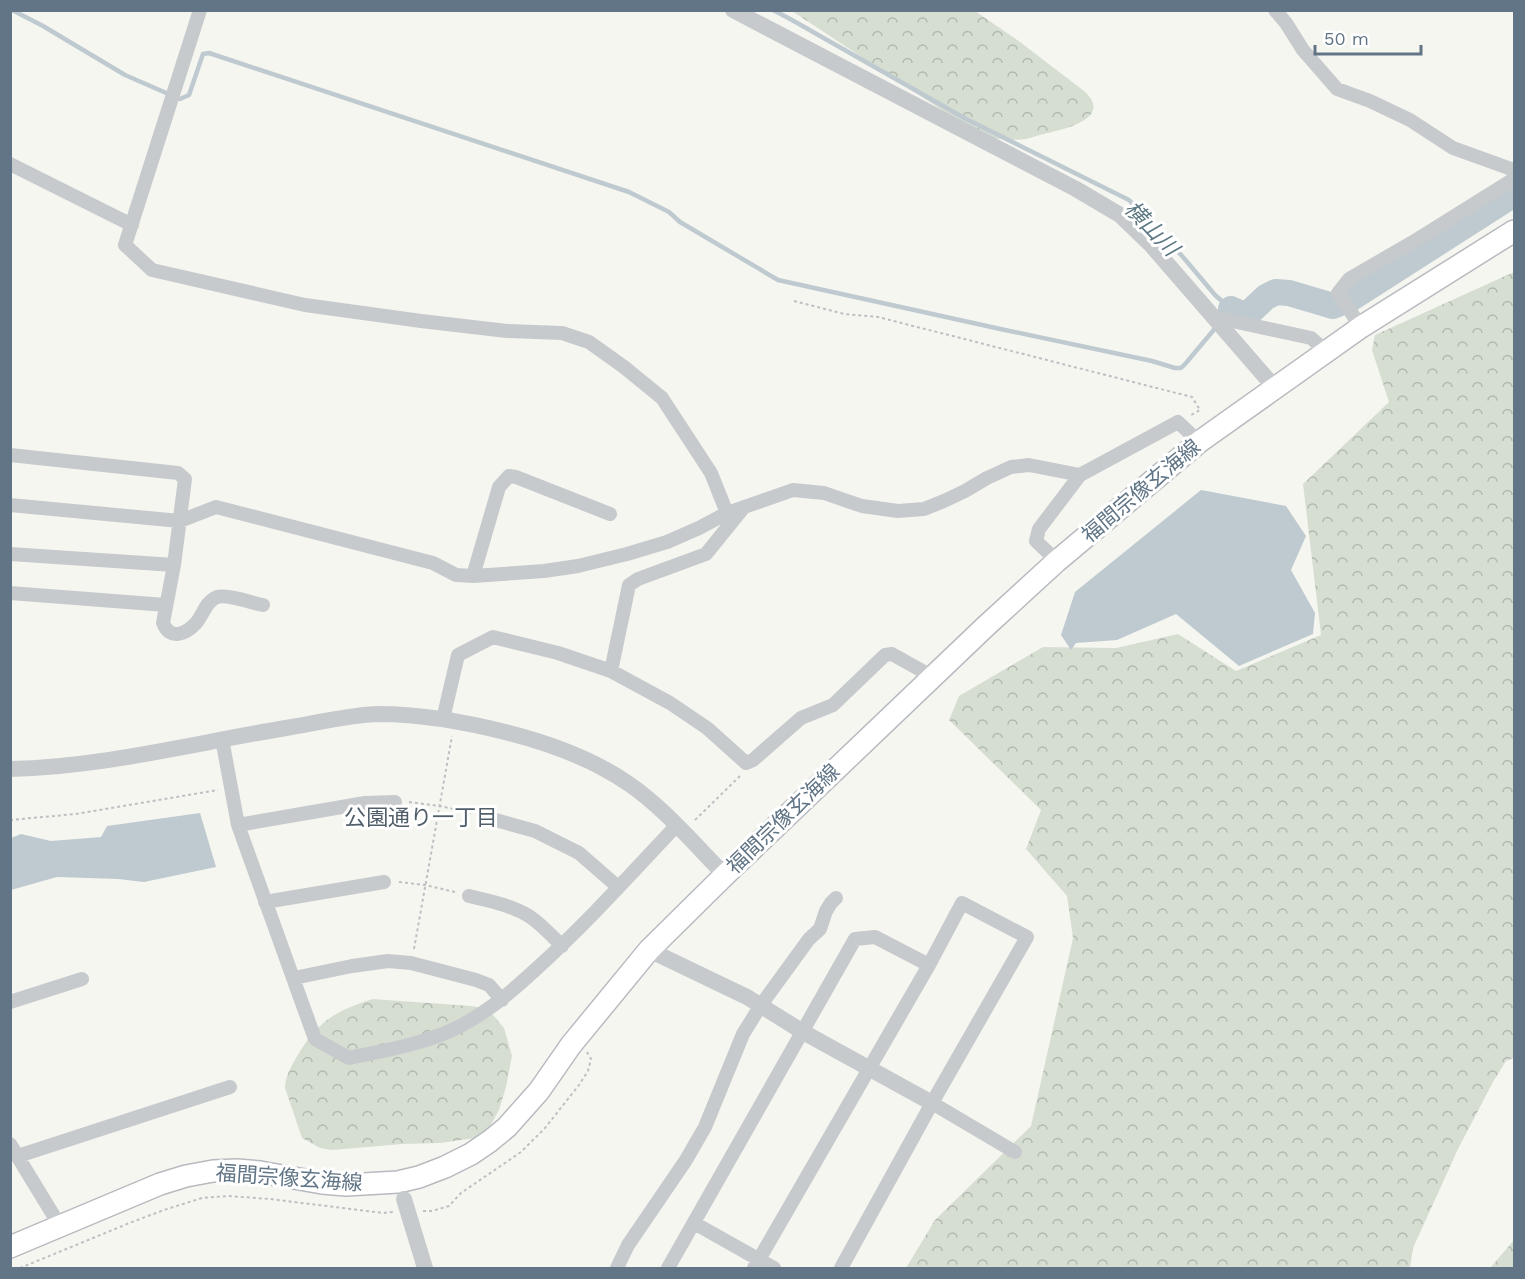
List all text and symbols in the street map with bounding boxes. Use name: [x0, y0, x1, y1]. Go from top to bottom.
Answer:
scale bar: [1315, 18, 1422, 56]
text: 50 m: [1324, 28, 1369, 49]
water label: 横山川: [1120, 196, 1185, 262]
street label: 福間宗像玄海線: [1076, 434, 1205, 547]
street label: 福間宗像玄海線: [721, 759, 844, 879]
district label: 公園通り一丁目: [344, 805, 498, 830]
street label: 福間宗像玄海線: [215, 1160, 363, 1195]

